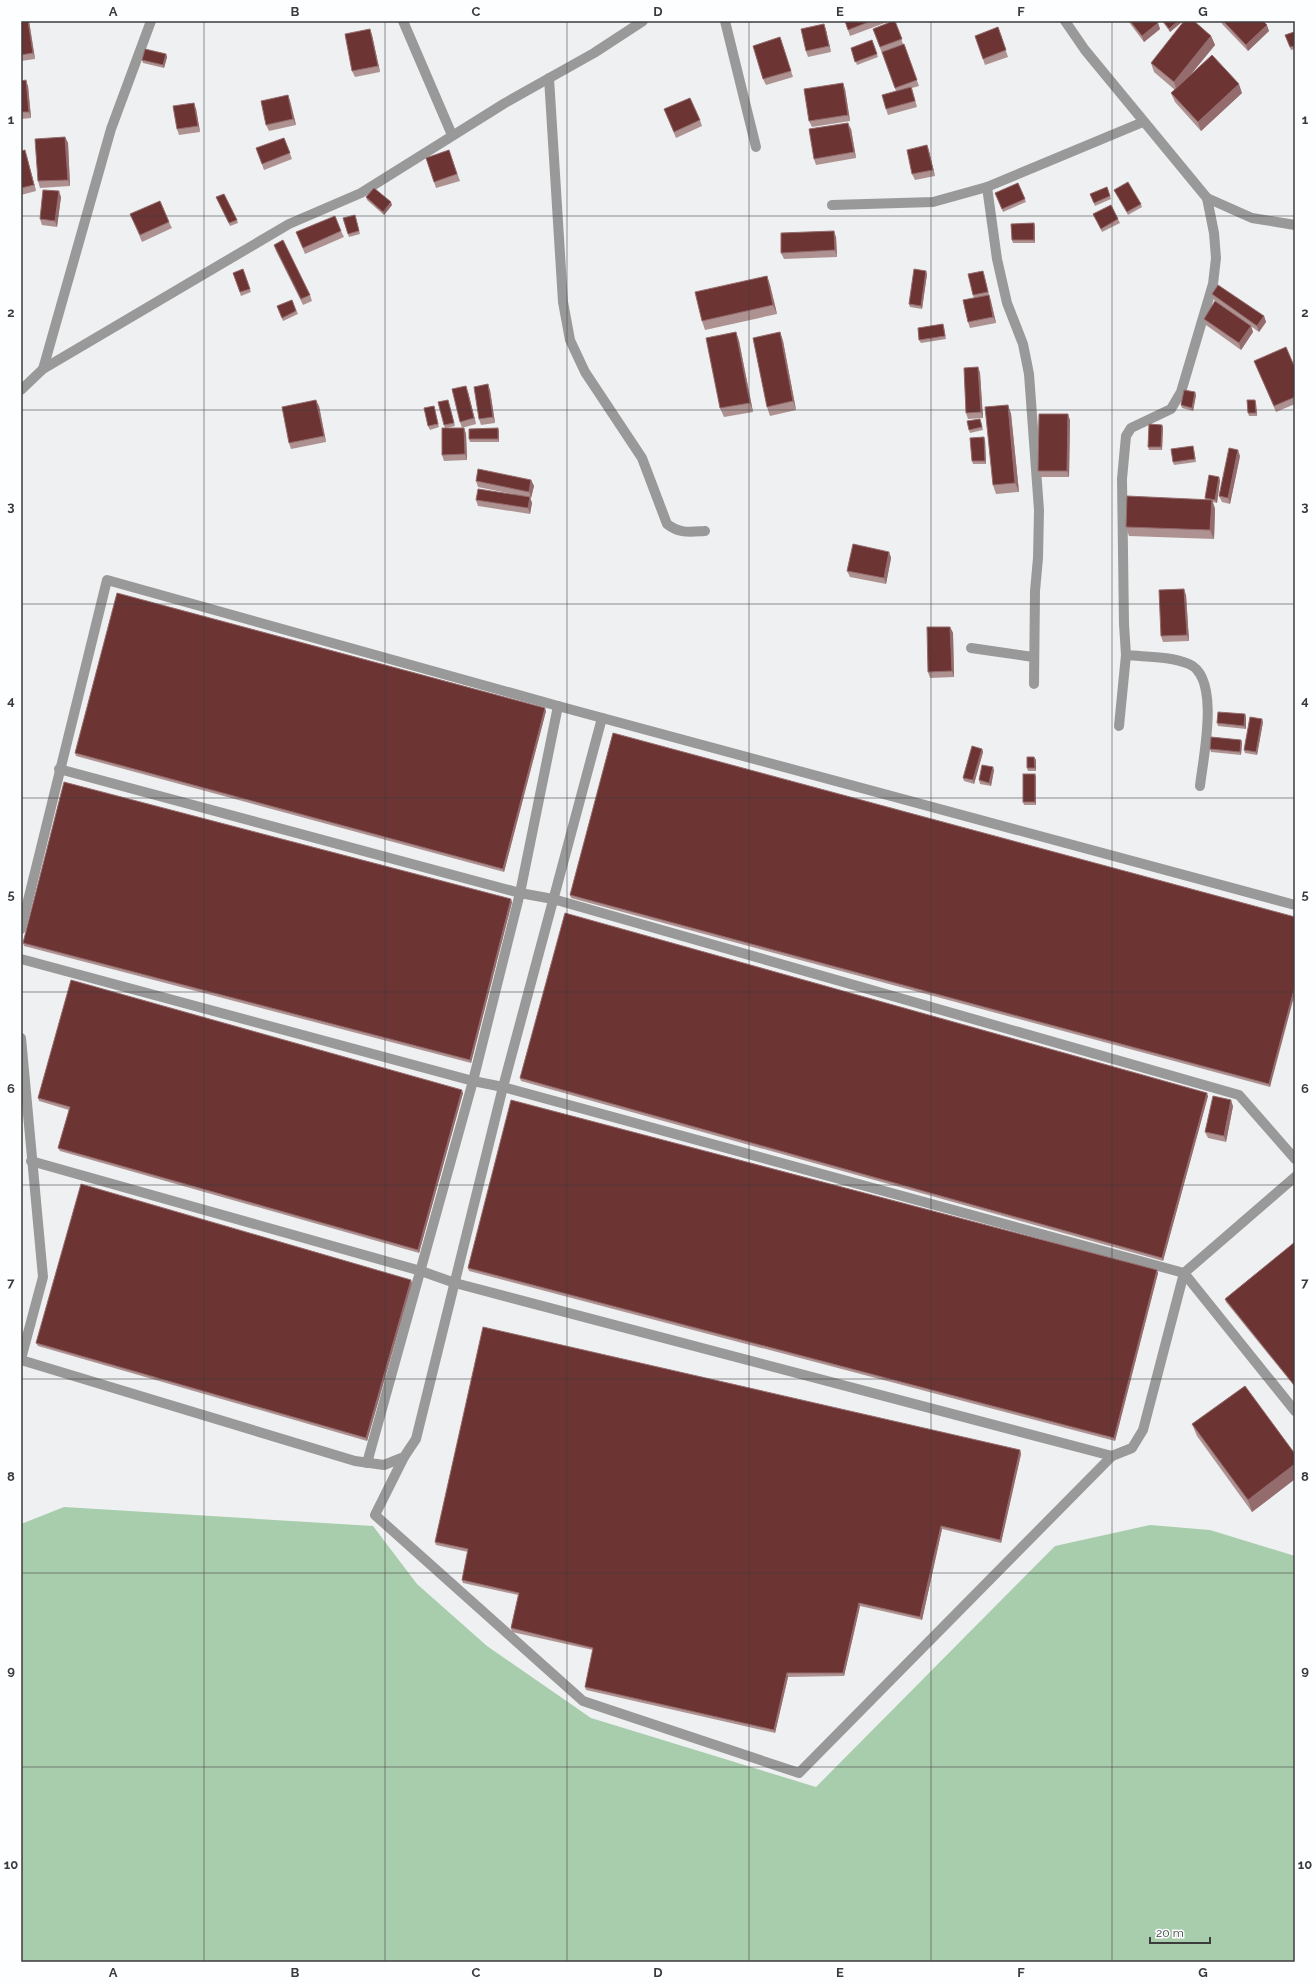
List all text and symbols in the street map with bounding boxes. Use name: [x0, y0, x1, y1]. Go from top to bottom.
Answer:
text: A: [109, 4, 118, 19]
text: B: [291, 4, 300, 19]
text: C: [472, 4, 481, 19]
text: D: [653, 4, 663, 19]
text: E: [836, 4, 844, 19]
text: F: [1017, 4, 1025, 19]
text: G: [1198, 4, 1208, 19]
text: 1: [8, 112, 15, 127]
text: 1: [1302, 112, 1309, 127]
text: 2: [7, 305, 15, 320]
text: 2: [1301, 305, 1309, 320]
text: 3: [7, 499, 15, 514]
text: 3: [1301, 499, 1309, 514]
text: 4: [7, 693, 15, 708]
text: 4: [1301, 693, 1309, 708]
text: 5: [7, 887, 15, 902]
text: 5: [1301, 887, 1309, 902]
text: 6: [7, 1081, 15, 1096]
text: 6: [1301, 1081, 1309, 1096]
text: 7: [7, 1275, 15, 1290]
text: 7: [1301, 1275, 1309, 1290]
text: 8: [7, 1469, 15, 1484]
text: 8: [1301, 1469, 1309, 1484]
text: 9: [7, 1663, 15, 1678]
text: 9: [1301, 1663, 1309, 1678]
text: 10: [4, 1857, 18, 1872]
text: 10: [1298, 1857, 1312, 1872]
scale bar: [1150, 1919, 1210, 1945]
text: 20 m: [1156, 1926, 1184, 1940]
text: A: [109, 1965, 118, 1980]
text: B: [291, 1965, 300, 1980]
text: C: [472, 1965, 481, 1980]
text: D: [653, 1965, 663, 1980]
text: E: [836, 1965, 844, 1980]
text: F: [1017, 1965, 1025, 1980]
text: G: [1198, 1965, 1208, 1980]

